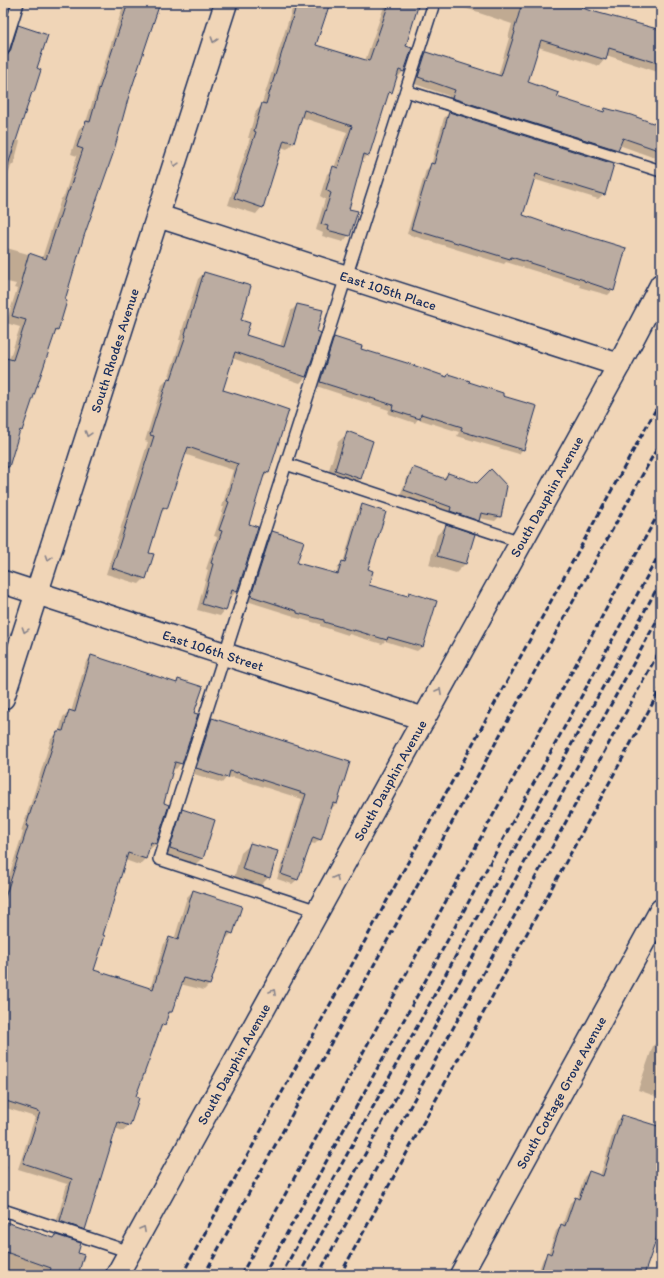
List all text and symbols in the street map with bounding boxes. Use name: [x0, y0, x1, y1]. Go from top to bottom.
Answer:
one-way arrow: [211, 36, 219, 43]
one-way arrow: [171, 160, 179, 167]
street label: East 105th Place: [338, 267, 439, 315]
street label: South Rhodes Avenue: [87, 286, 143, 415]
one-way arrow: [84, 431, 93, 438]
street label: South Dauphin Avenue: [507, 433, 587, 560]
one-way arrow: [44, 554, 53, 561]
street label: East 106th Street: [160, 626, 266, 675]
one-way arrow: [21, 627, 30, 634]
one-way arrow: [435, 688, 442, 695]
street label: South Dauphin Avenue: [350, 717, 431, 844]
one-way arrow: [332, 875, 339, 882]
one-way arrow: [269, 989, 276, 996]
street label: South Dauphin Avenue: [194, 1000, 274, 1128]
street label: South Cottage Grove Avenue: [513, 1013, 610, 1172]
one-way arrow: [138, 1225, 146, 1233]

